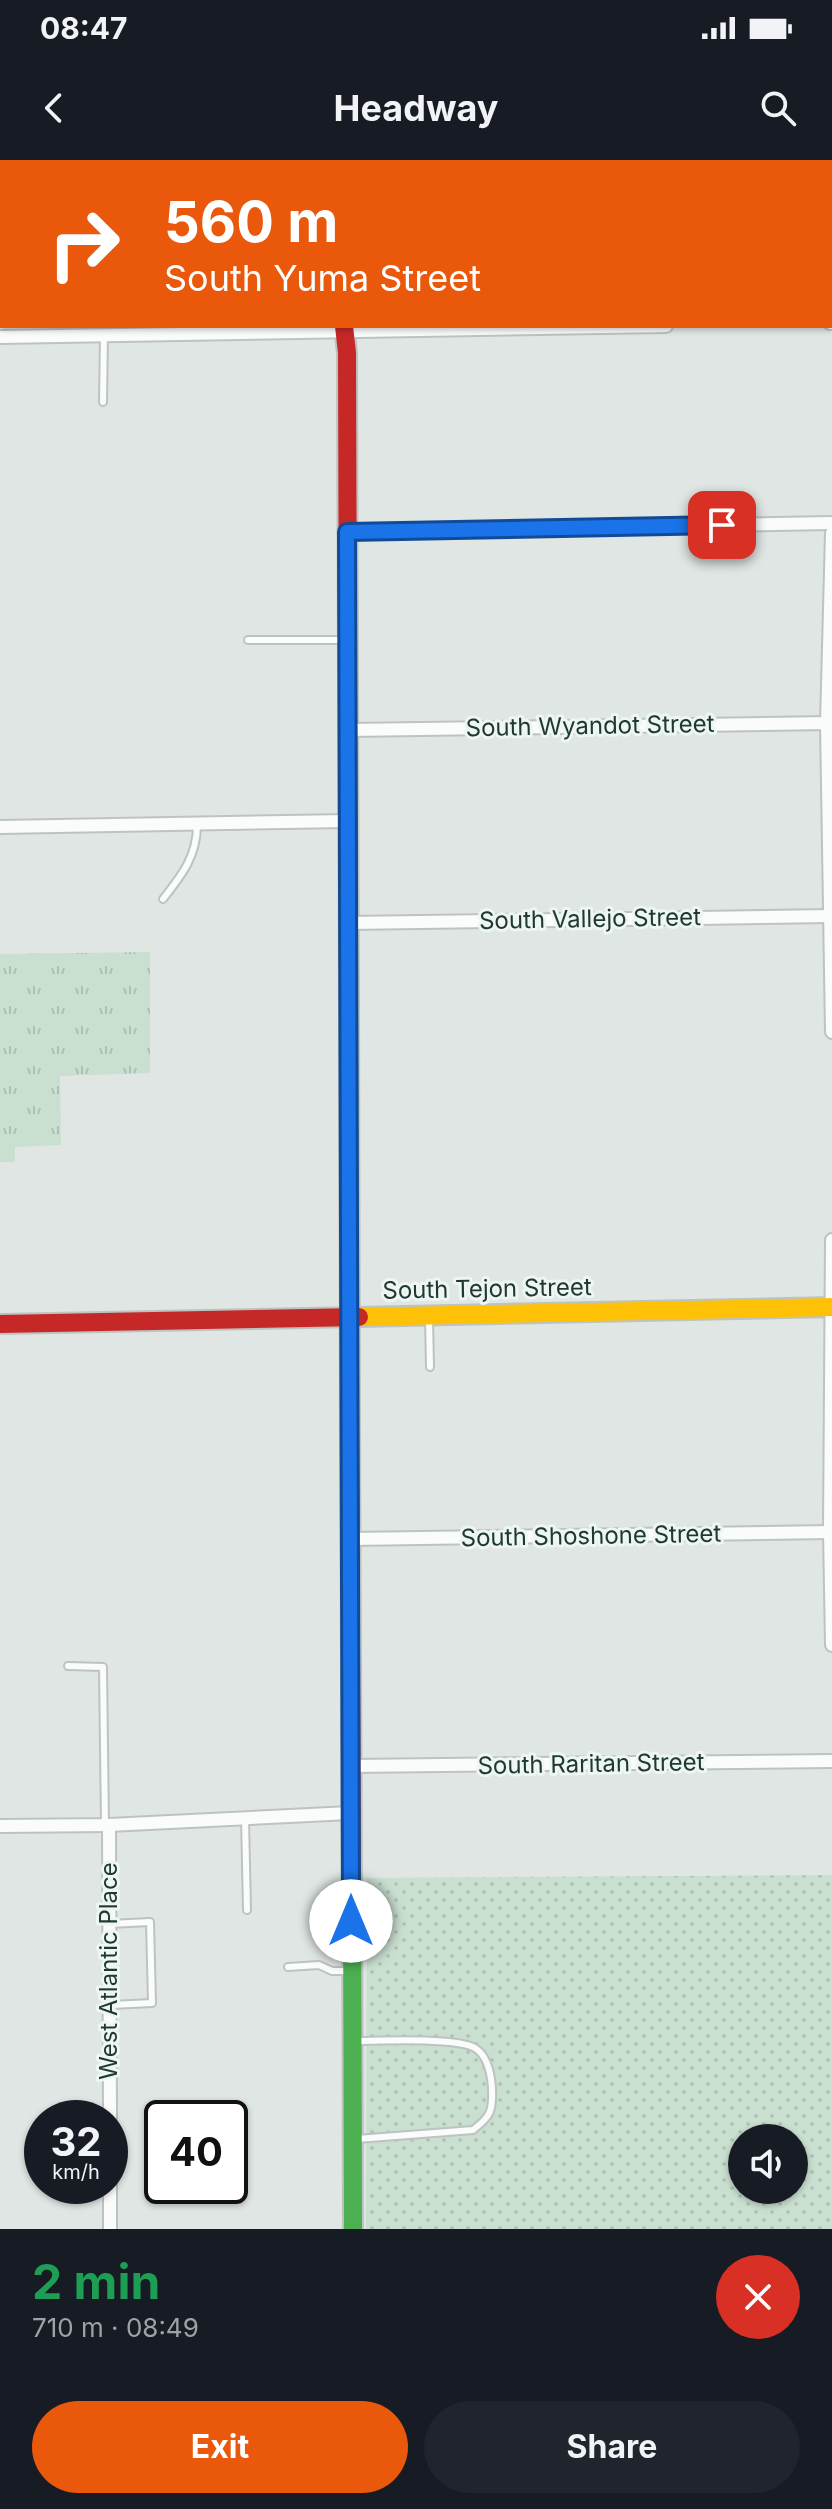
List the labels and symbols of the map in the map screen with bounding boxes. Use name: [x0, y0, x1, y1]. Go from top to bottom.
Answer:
pin: [688, 491, 756, 559]
street label: South Wyandot Street: [465, 709, 715, 742]
street label: South Vallejo Street: [479, 902, 701, 935]
street label: South Tejon Street: [382, 1272, 592, 1305]
street label: South Shoshone Street: [460, 1519, 722, 1552]
street label: South Raritan Street: [477, 1747, 705, 1780]
street label: West Atlantic Place: [94, 1862, 123, 2080]
position arrow: [309, 1879, 393, 1963]
speed limit sign: 40: [144, 2100, 248, 2204]

